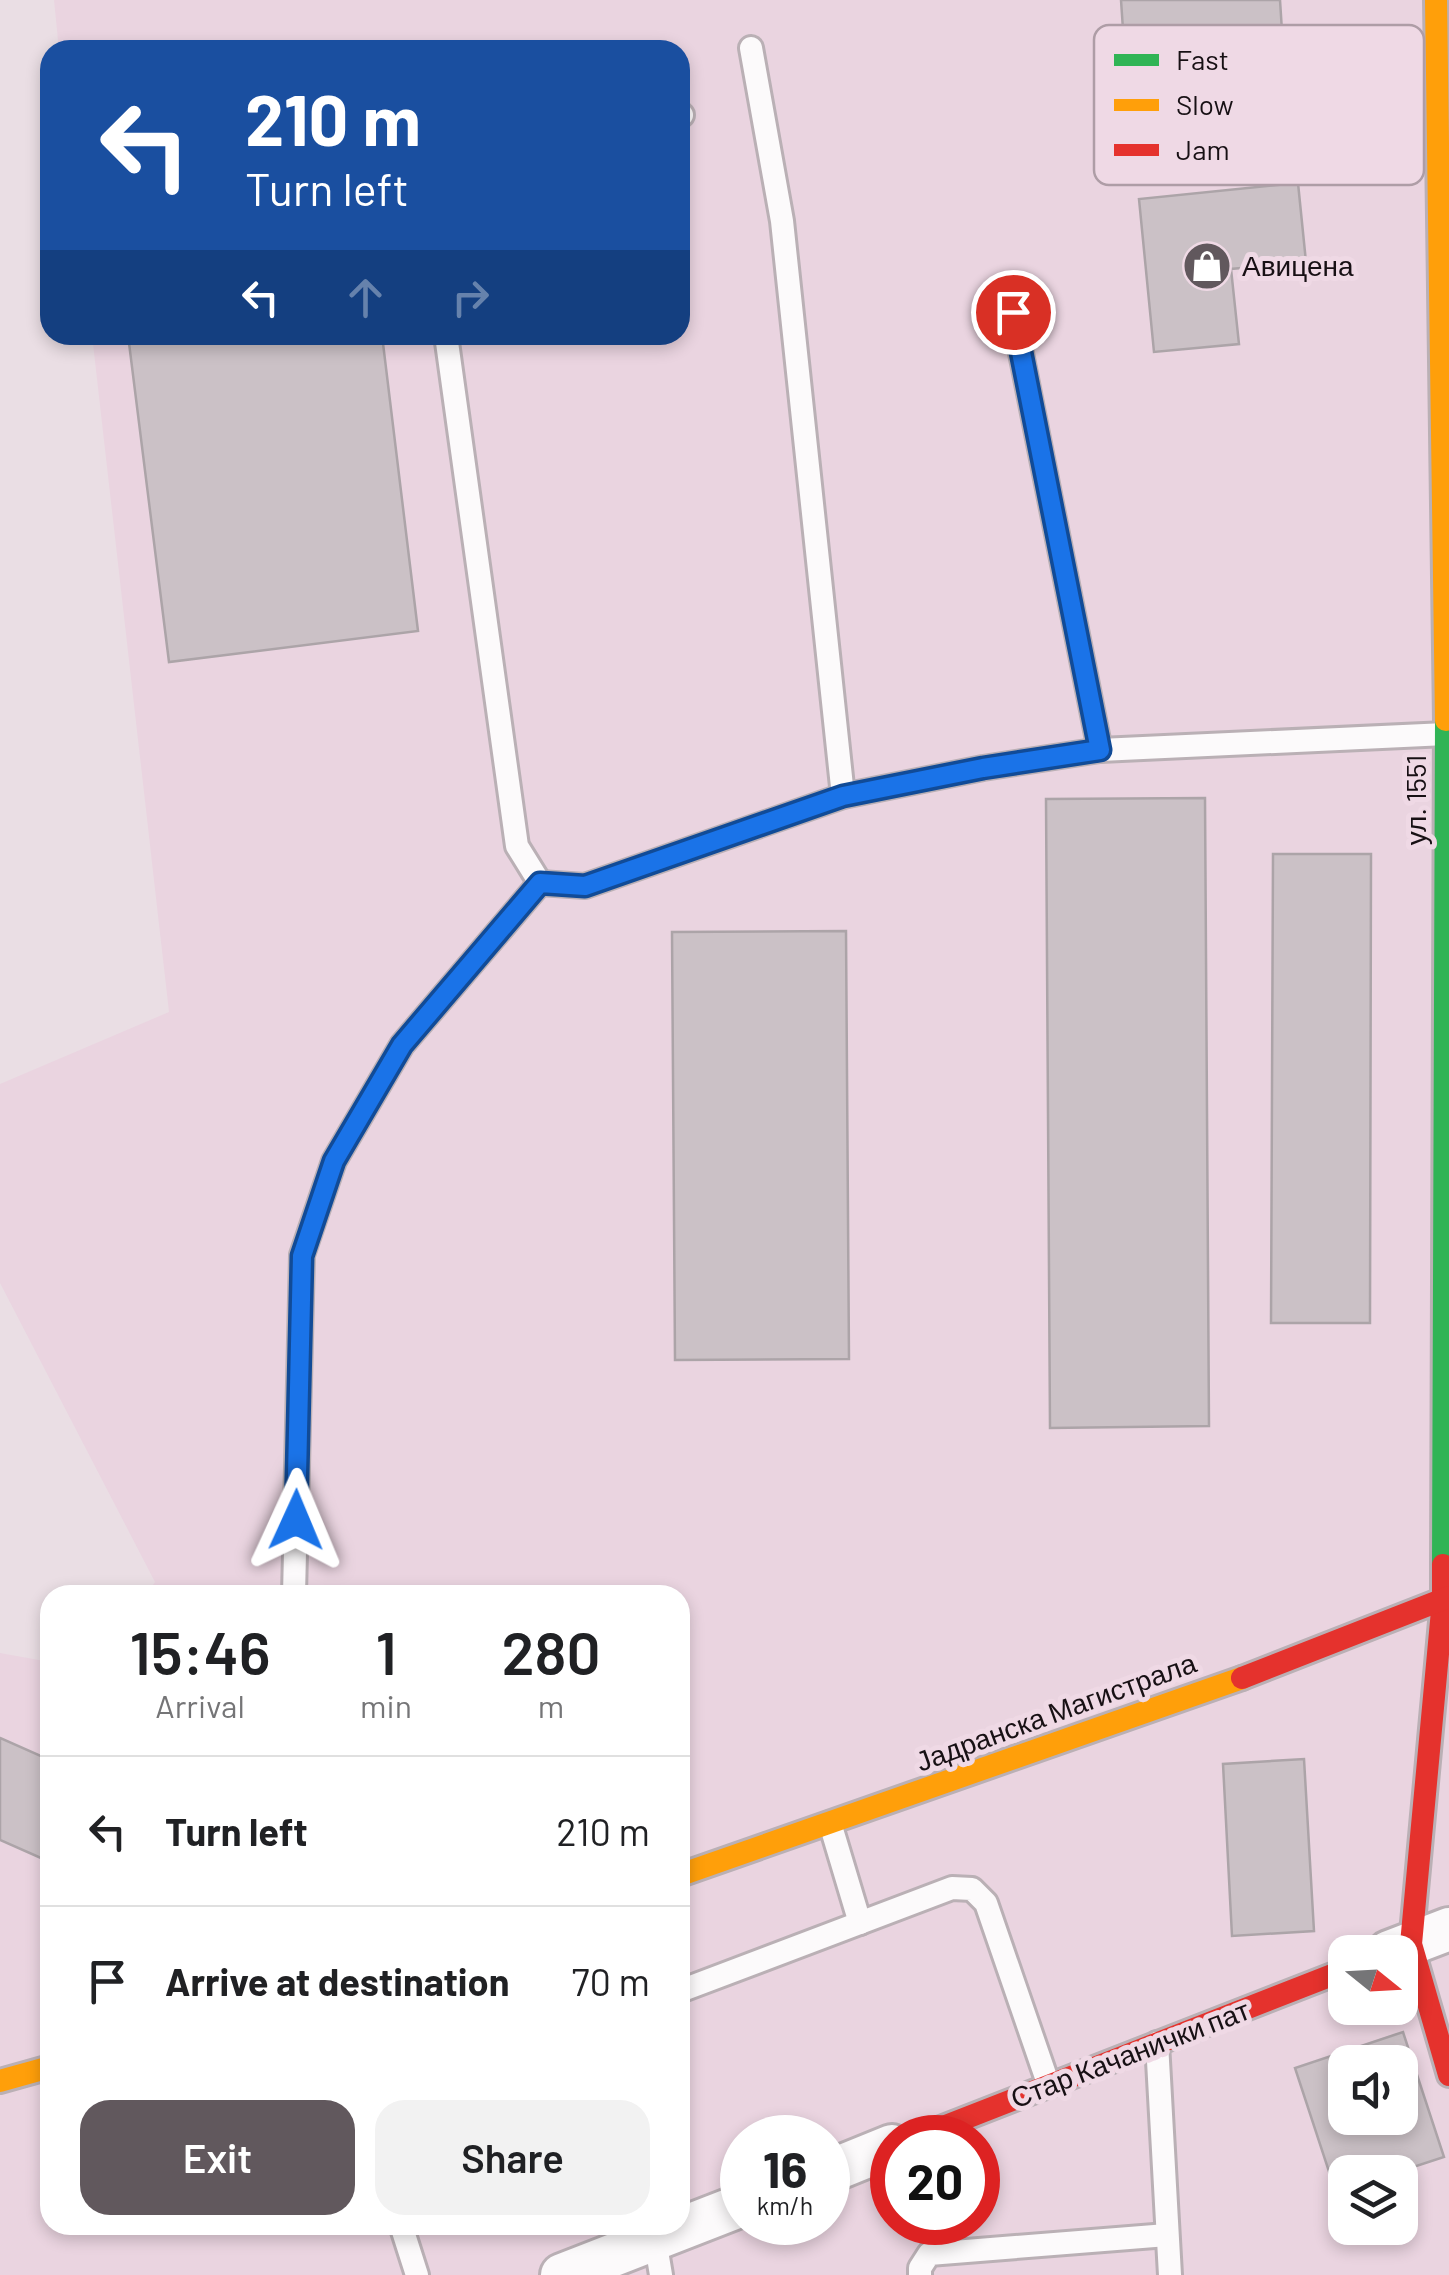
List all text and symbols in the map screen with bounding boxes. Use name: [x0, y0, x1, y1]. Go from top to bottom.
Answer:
legend: [1094, 25, 1424, 185]
text: Fast: [1176, 42, 1229, 76]
text: 210 m: [245, 76, 421, 160]
icon: left: [80, 80, 210, 210]
text: Slow: [1176, 87, 1234, 121]
text: Jam: [1176, 132, 1230, 166]
text: Turn left: [245, 161, 409, 215]
shop icon: Авицена: [1181, 240, 1233, 292]
place label: Авицена: [1242, 248, 1354, 282]
icon: left: [233, 270, 288, 325]
icon: ahead: [338, 270, 393, 325]
icon: right: [443, 270, 498, 325]
pin: [971, 270, 1056, 355]
icon: arrive: [986, 285, 1041, 340]
street label: ул. 1551: [1398, 755, 1432, 845]
position arrow: [244, 1468, 348, 1572]
text: 15:46: [129, 1615, 271, 1687]
text: 1: [375, 1615, 397, 1687]
text: 280: [501, 1615, 601, 1687]
street label: Јадранска Магистрала: [911, 1644, 1201, 1778]
text: Arrival: [155, 1686, 245, 1724]
text: min: [360, 1686, 412, 1724]
text: m: [538, 1686, 564, 1724]
icon: left: [80, 1804, 135, 1859]
text: Turn left: [165, 1808, 308, 1854]
text: 210 m: [556, 1808, 650, 1854]
north arrow: [1328, 1935, 1418, 2025]
map controls: [1328, 1935, 1418, 2245]
icon: arrive: [80, 1954, 135, 2009]
text: Arrive at destination: [165, 1958, 510, 2004]
text: 70 m: [572, 1958, 650, 2004]
street label: Стар Качанички пат: [1005, 1992, 1254, 2114]
button: sound: [1328, 2045, 1418, 2135]
button: Exit: [80, 2100, 355, 2215]
button: Share: [375, 2100, 650, 2215]
speed limit sign: 20: [870, 2115, 1000, 2245]
text: 16: [763, 2138, 807, 2198]
button: layers: [1328, 2155, 1418, 2245]
text: km/h: [757, 2190, 813, 2220]

